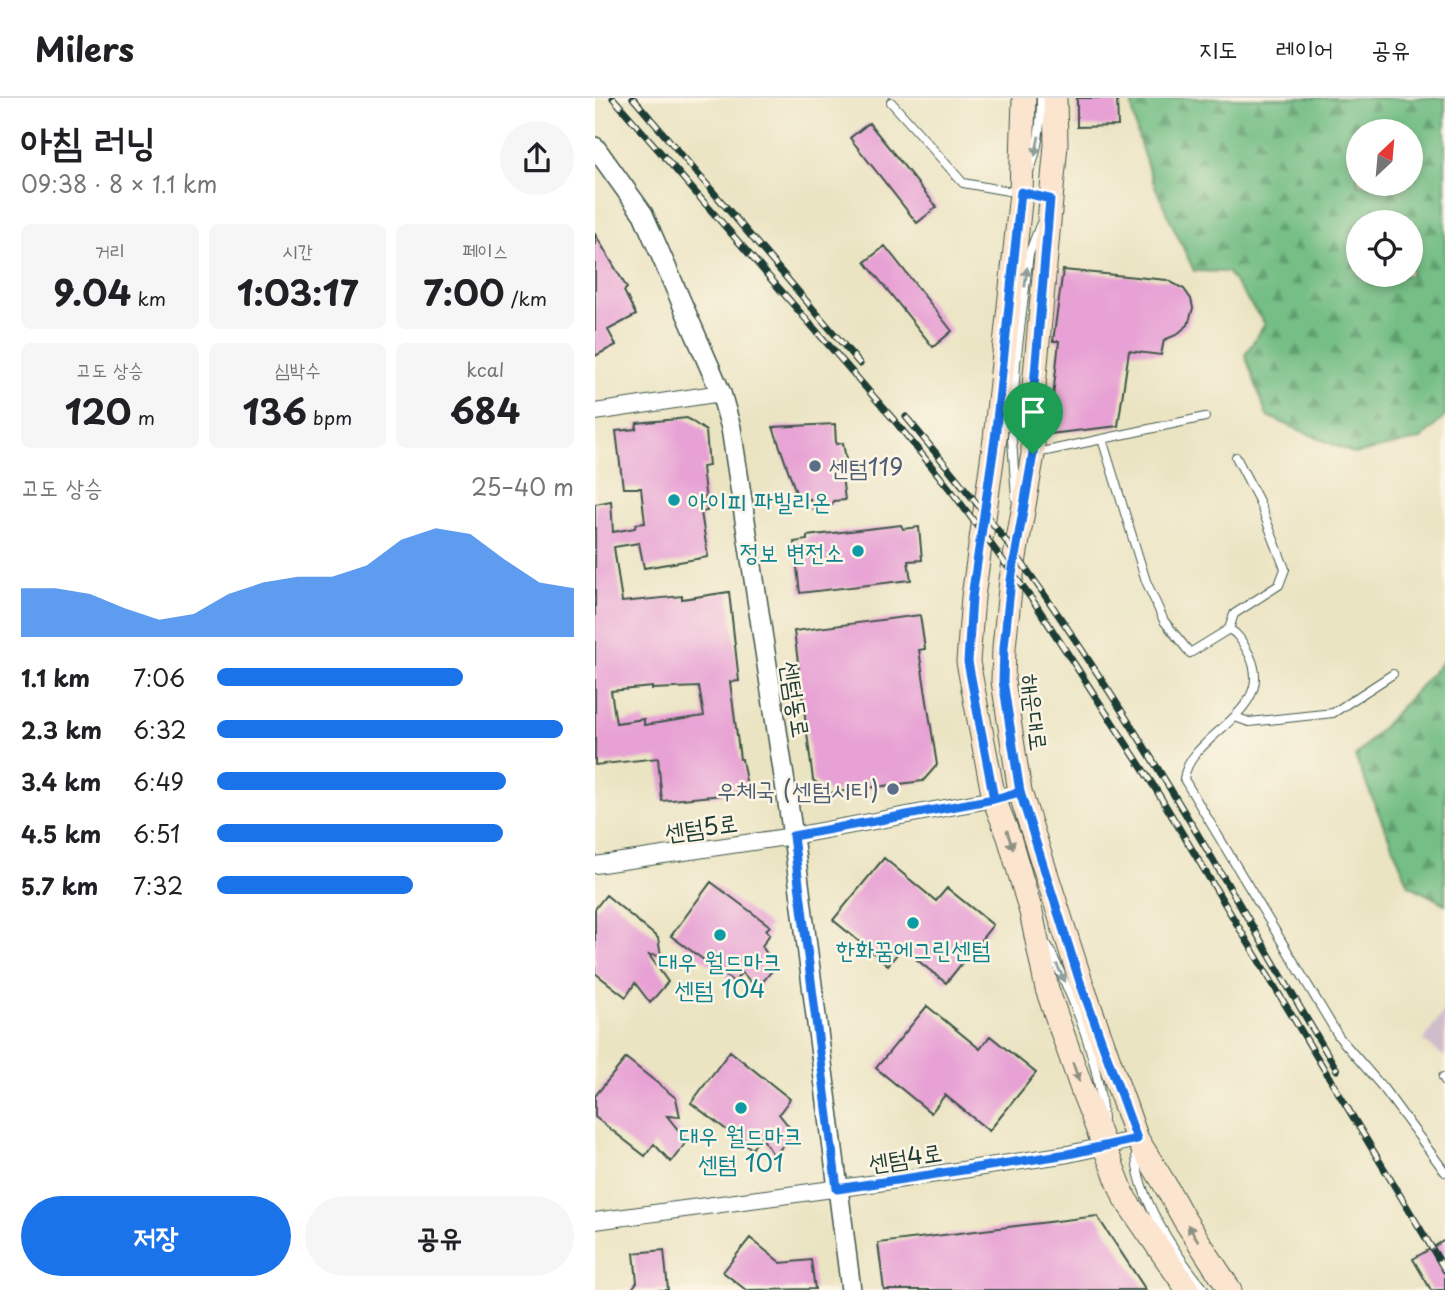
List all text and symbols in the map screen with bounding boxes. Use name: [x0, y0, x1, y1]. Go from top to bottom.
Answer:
text: Milers: [35, 23, 134, 73]
text: 지도: [1199, 30, 1237, 66]
text: 레이어: [1275, 30, 1333, 66]
text: 공유: [1371, 30, 1410, 66]
text: 아침 러닝: [21, 111, 156, 168]
north arrow: [1346, 119, 1423, 196]
map controls: [1346, 119, 1423, 287]
button: share: [500, 121, 574, 195]
one-way arrow: [1031, 135, 1042, 157]
text: 09:38 · 8 × 1.1 km: [21, 166, 217, 201]
button: locate: [1346, 210, 1423, 287]
text: 거리: [95, 236, 125, 264]
text: 시간: [282, 236, 313, 264]
text: 페이스: [462, 236, 508, 264]
text: 9.04: [54, 265, 131, 318]
text: 1:03:17: [237, 265, 358, 318]
text: 7:00: [423, 265, 505, 318]
one-way arrow: [1021, 266, 1032, 288]
text: km: [131, 284, 166, 312]
text: /km: [505, 284, 547, 312]
text: 고도 상승: [76, 355, 144, 383]
text: 심박수: [275, 355, 320, 383]
text: kcal: [466, 355, 504, 383]
pin: [1003, 382, 1063, 454]
text: 684: [450, 383, 520, 436]
text: 120: [65, 384, 132, 437]
text: 136: [243, 384, 307, 437]
icon: arrive: [1014, 393, 1052, 431]
text: m: [132, 403, 155, 431]
text: bpm: [307, 403, 352, 431]
place label: 센텀119: [829, 448, 903, 484]
marker: 센텀119: [807, 458, 823, 474]
text: 고도 상승: [21, 469, 103, 504]
text: 25–40 m: [471, 469, 574, 504]
place label: 아이피 파빌리온: [688, 482, 831, 518]
marker: 아이피 파빌리온: [666, 492, 682, 508]
place label: 정보 변전소: [740, 533, 844, 569]
marker: 정보 변전소: [850, 543, 866, 559]
street label: 센텀동로: [773, 658, 821, 740]
text: 1.1 km: [21, 660, 90, 695]
text: 7:06: [133, 660, 185, 695]
street label: 해운대로: [1013, 671, 1059, 753]
text: 2.3 km: [21, 712, 102, 747]
text: 6:32: [133, 712, 187, 747]
text: 3.4 km: [21, 764, 101, 799]
text: 6:49: [133, 764, 184, 799]
place label: 우체국 (센텀시티): [717, 771, 879, 807]
marker: 우체국 (센텀시티): [885, 781, 901, 797]
street label: 센텀5로: [662, 803, 740, 849]
text: 4.5 km: [21, 816, 101, 851]
text: 6:51: [133, 816, 180, 851]
one-way arrow: [1005, 830, 1016, 851]
text: 5.7 km: [21, 868, 98, 903]
text: 7:32: [133, 868, 183, 903]
marker: 한화꿈에그린센텀: [905, 915, 921, 931]
marker: 대우 월드마크 센텀 104: [712, 927, 728, 943]
place label: 한화꿈에그린센텀: [836, 930, 990, 966]
place label: 대우 월드마크 센텀 104: [658, 942, 782, 1006]
one-way arrow: [1055, 963, 1066, 983]
one-way arrow: [1071, 1061, 1082, 1082]
marker: 대우 월드마크 센텀 101: [733, 1100, 749, 1116]
place label: 대우 월드마크 센텀 101: [679, 1116, 803, 1180]
street label: 센텀4로: [866, 1132, 944, 1180]
button: 저장: [21, 1196, 291, 1276]
button: 공유: [305, 1196, 574, 1276]
one-way arrow: [1186, 1223, 1199, 1243]

